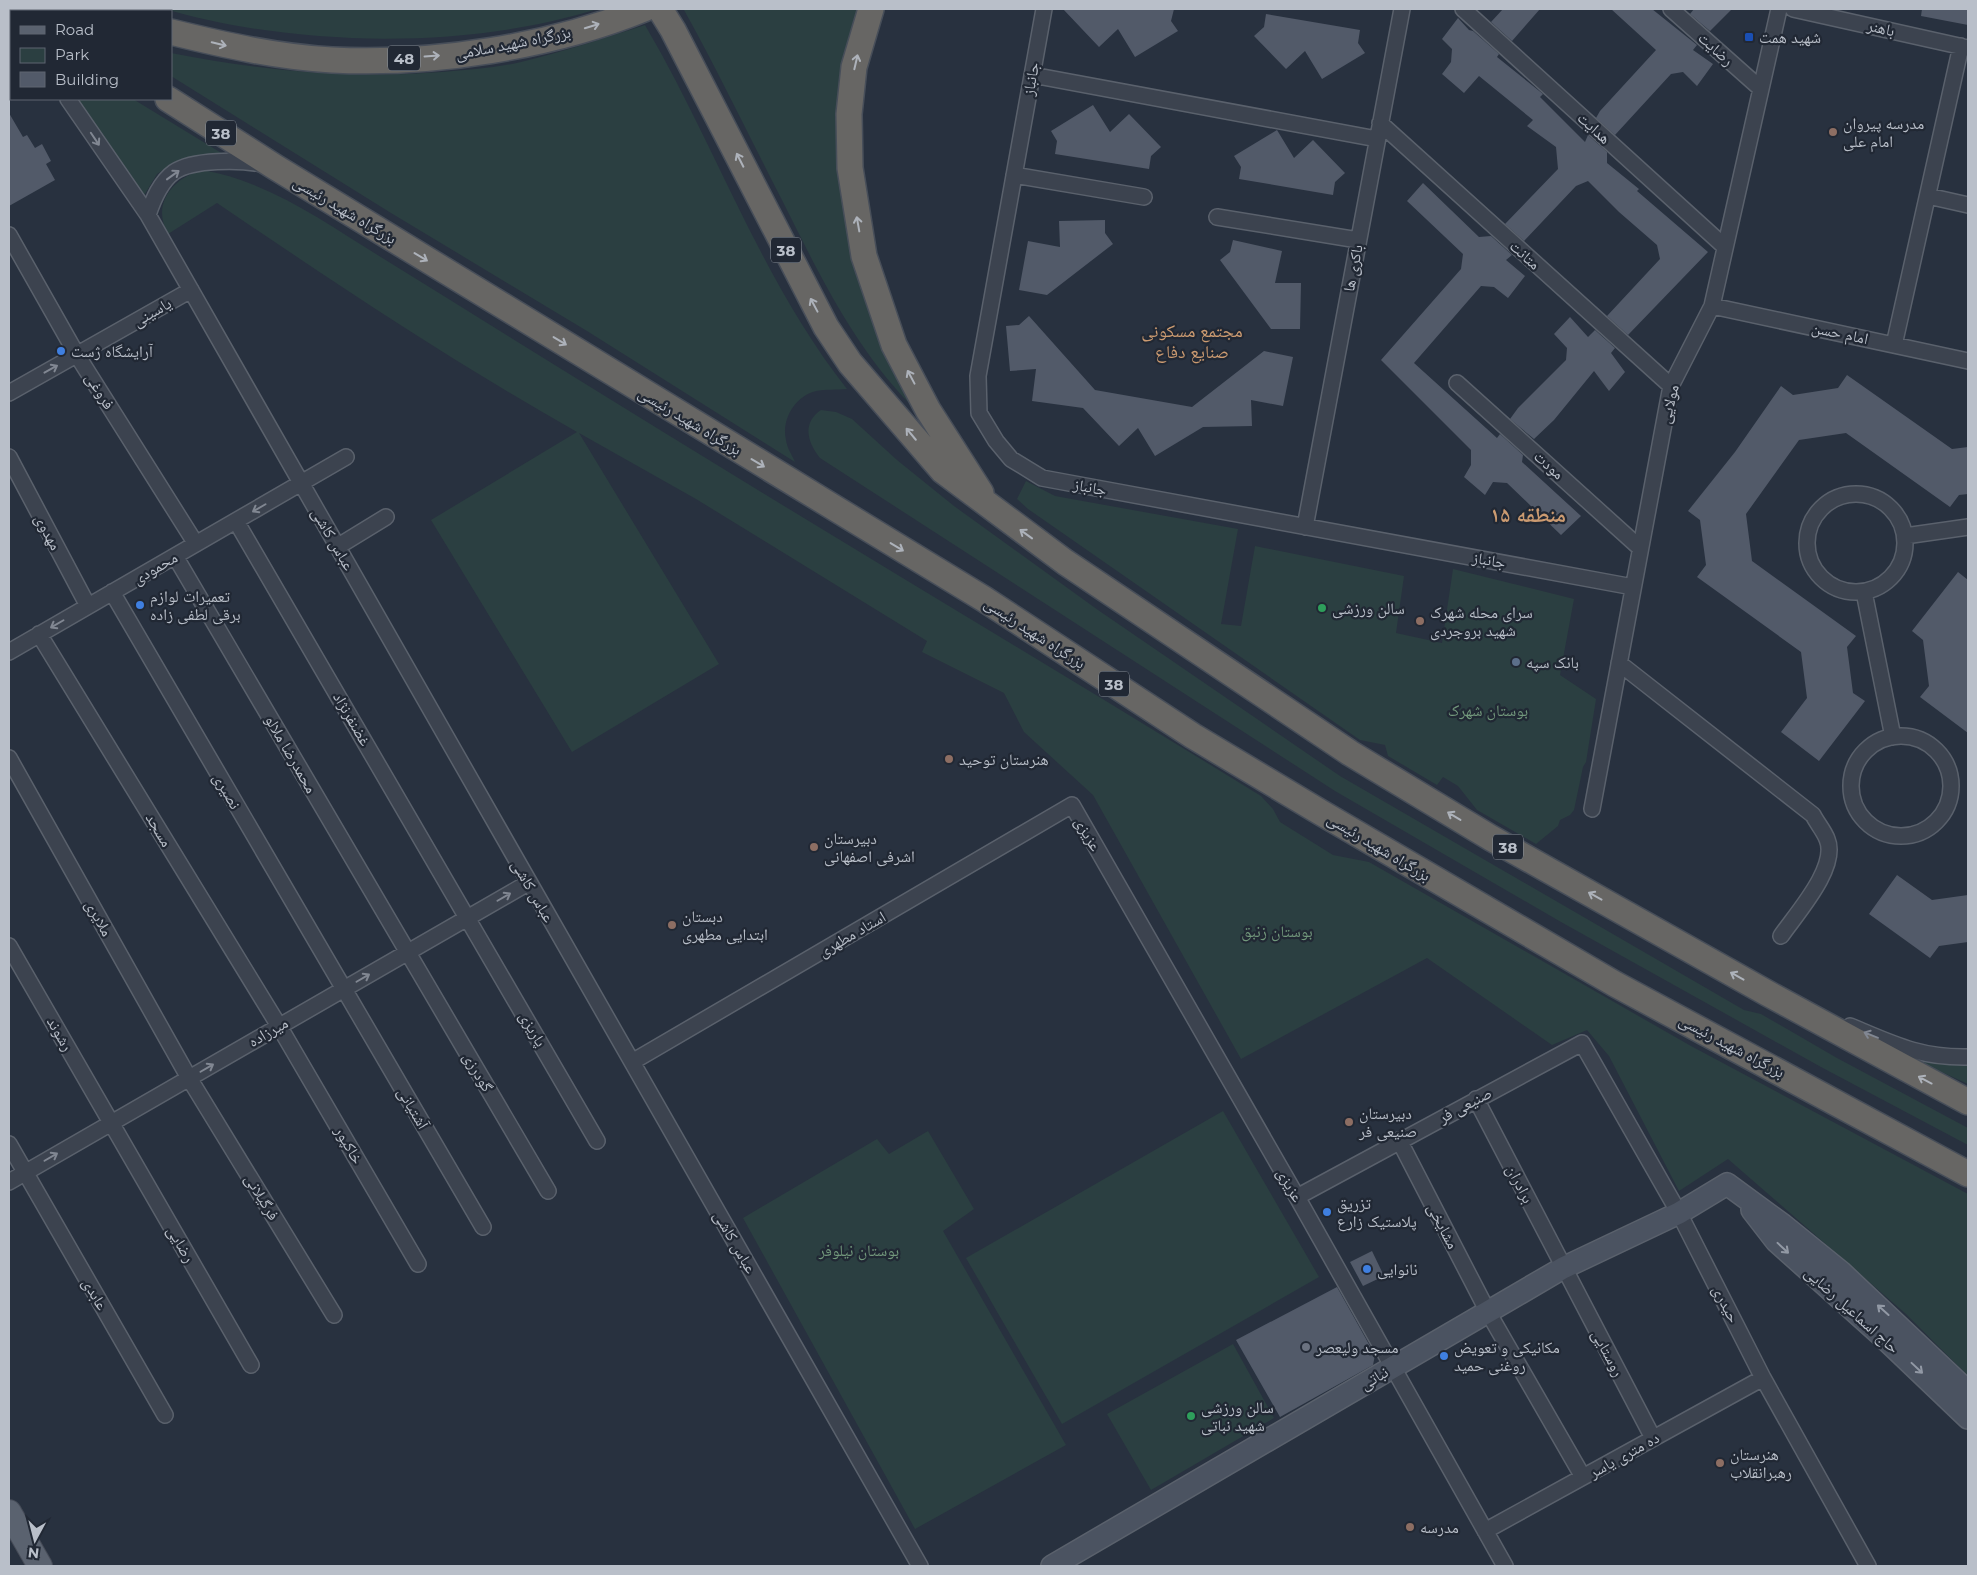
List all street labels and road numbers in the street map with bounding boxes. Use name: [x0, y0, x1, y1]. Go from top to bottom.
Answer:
street label: باهنر: [1864, 15, 1897, 40]
street label: بزرگراه شهید سلامی: [454, 22, 573, 65]
street label: رضایت: [1694, 28, 1738, 70]
road number: 48: [388, 46, 420, 70]
street label: جانباز: [1019, 61, 1043, 98]
street label: هدایت: [1573, 108, 1615, 148]
road number: 38: [206, 120, 236, 146]
street label: بزرگراه شهید رئیسی: [290, 172, 400, 249]
street label: متانت: [1506, 236, 1544, 274]
road number: 38: [771, 238, 801, 262]
street label: باکری ها: [1339, 243, 1368, 293]
street label: یاسینی: [129, 293, 175, 331]
street label: امام حسن: [1810, 318, 1870, 349]
street label: فروغی: [81, 369, 119, 413]
street label: بزرگراه شهید رئیسی: [635, 383, 745, 460]
street label: مولايی: [1655, 383, 1684, 426]
street label: مودت: [1530, 447, 1568, 483]
street label: جانباز: [1071, 474, 1108, 500]
street label: عباس کاشی: [307, 504, 359, 574]
street label: مهدوی: [30, 511, 65, 554]
street label: محمودی: [129, 548, 181, 589]
street label: جانباز: [1470, 548, 1507, 572]
street label: بزرگراه شهید رئیسی: [980, 593, 1089, 674]
road number: 38: [1099, 672, 1129, 696]
street label: غضنفرنژاد: [329, 689, 375, 749]
street label: محمدرضا ملالو: [261, 712, 321, 796]
street label: نصیری: [208, 769, 245, 813]
street label: بزرگراه شهید رئیسی: [1324, 809, 1434, 886]
street label: مسجد: [142, 810, 176, 850]
street label: عزیزی: [1070, 813, 1105, 855]
road number: 38: [1493, 834, 1523, 860]
street label: عباس کاشی: [507, 856, 559, 926]
street label: ملایری: [80, 896, 117, 940]
street label: استاد مطهری: [815, 907, 890, 962]
street label: پاریزی: [515, 1008, 551, 1051]
street label: بزرگراه شهید رئیسی: [1676, 1010, 1788, 1083]
street label: میرزاده: [245, 1013, 291, 1051]
street label: رشوند: [43, 1014, 77, 1054]
street label: گودرزی: [458, 1049, 497, 1096]
street label: صنیعی فر: [1434, 1083, 1496, 1128]
street label: آشتیانی: [393, 1084, 433, 1134]
street label: خاکپور: [330, 1122, 367, 1167]
street label: برادران: [1501, 1162, 1538, 1207]
street label: عزیزی: [1272, 1164, 1307, 1206]
street label: فرگیلانی: [240, 1170, 283, 1224]
street label: مشایخی: [1423, 1200, 1463, 1253]
street label: عباس کاشی: [709, 1207, 761, 1277]
street label: رضایی: [162, 1222, 199, 1266]
street label: حاج اسماعیل رضایی: [1800, 1263, 1903, 1358]
street label: عابدی: [77, 1275, 112, 1314]
street label: حیدری: [1708, 1282, 1743, 1326]
street label: روستایی: [1587, 1326, 1628, 1380]
street label: نباتی: [1356, 1362, 1392, 1394]
street label: ده متری یاسر: [1585, 1428, 1663, 1483]

